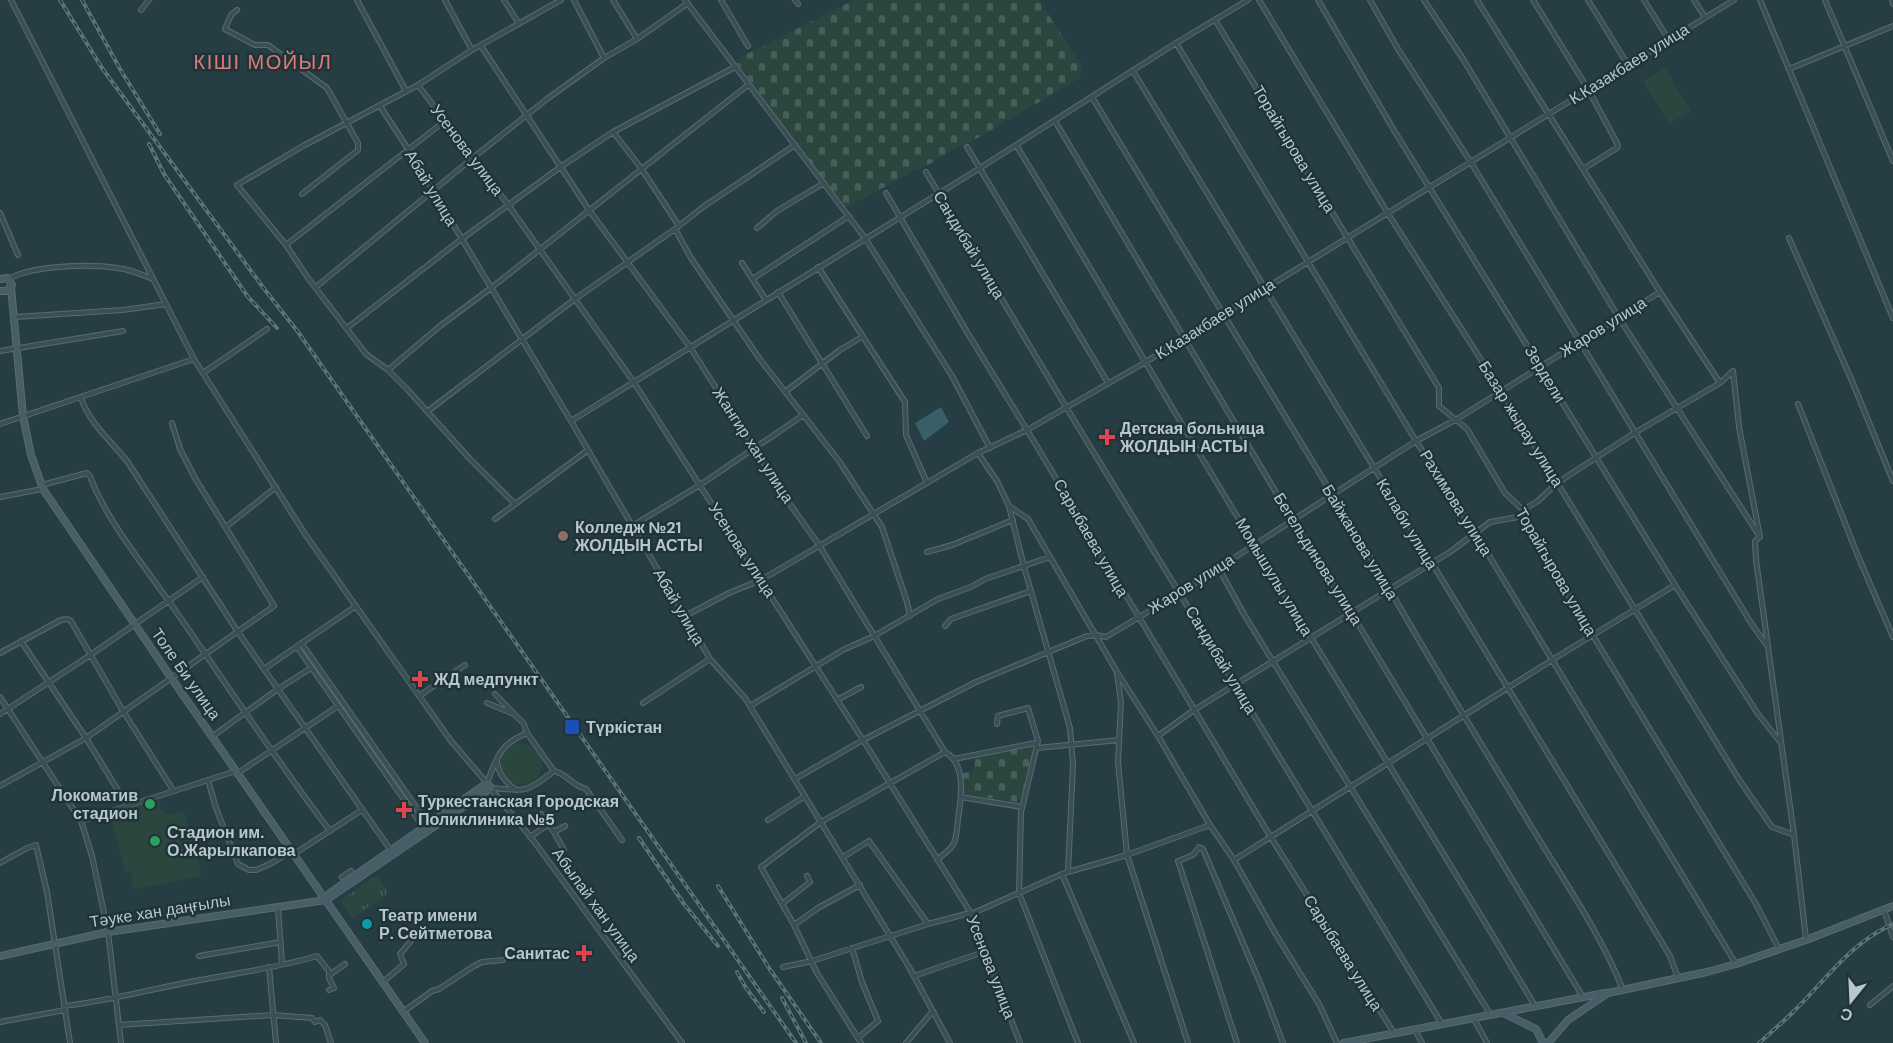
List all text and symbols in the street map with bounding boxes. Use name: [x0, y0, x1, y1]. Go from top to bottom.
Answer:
street label: К.Казакбаев улица: [1565, 19, 1693, 109]
district label: КІШІ МОЙЫЛ: [194, 49, 332, 75]
street label: Торайгырова улица: [1248, 82, 1340, 217]
street label: Усенова улица: [426, 100, 508, 200]
street label: Абай улица: [400, 146, 462, 230]
street label: Сандибай улица: [928, 187, 1010, 303]
street label: К.Казакбаев улица: [1151, 274, 1279, 364]
street label: Жаров улица: [1556, 292, 1650, 362]
street label: Зердели: [1520, 342, 1570, 406]
street label: Базар жырау улица: [1474, 357, 1568, 491]
street label: Жангир хан улица: [708, 383, 798, 507]
place label: Детская больница ЖОЛДЫН АСТЫ: [1119, 418, 1265, 457]
marker: Детская больница ЖОЛДЫН АСТЫ: [1098, 428, 1116, 446]
street label: Рахимова улица: [1415, 446, 1497, 560]
street label: Сарыбаева улица: [1049, 475, 1133, 601]
street label: Калаби улица: [1372, 475, 1443, 574]
street label: Байжанова улица: [1317, 480, 1403, 604]
street label: Бегельдинова улица: [1269, 489, 1367, 629]
street label: Усенова улица: [703, 498, 781, 602]
street label: Торайгырова улица: [1511, 504, 1601, 640]
street label: Момышулы улица: [1230, 514, 1318, 640]
place label: Колледж №21 ЖОЛДЫН АСТЫ: [574, 517, 703, 556]
marker: Колледж №21 ЖОЛДЫН АСТЫ: [556, 529, 570, 543]
street label: Жаров улица: [1144, 549, 1238, 619]
street label: Абай улица: [649, 565, 710, 649]
street label: Сандибай улица: [1180, 602, 1262, 718]
street label: Толе Би улица: [147, 624, 225, 724]
place label: ЖД медпункт: [433, 669, 539, 690]
marker: ЖД медпункт: [411, 670, 429, 688]
place label: Түркістан: [586, 717, 662, 738]
marker: Түркістан: [563, 718, 581, 736]
place label: Локоматив стадион: [52, 785, 138, 824]
place label: Туркестанская Городская Поликлиника №5: [418, 791, 619, 830]
marker: Локоматив стадион: [143, 797, 157, 811]
marker: Туркестанская Городская Поликлиника №5: [395, 801, 413, 819]
place label: Стадион им. О.Жарылкапова: [167, 822, 296, 861]
marker: Стадион им. О.Жарылкапова: [148, 834, 162, 848]
street label: Абылай хан улица: [547, 844, 645, 966]
street label: Тәуке хан даңғылы: [88, 890, 232, 932]
street label: Сарыбаева улица: [1299, 891, 1387, 1015]
place label: Театр имени Р. Сейтметова: [379, 905, 492, 944]
street label: Усенова улица: [962, 912, 1020, 1022]
marker: Театр имени Р. Сейтметова: [360, 917, 374, 931]
place label: Санитас: [504, 943, 570, 964]
marker: Санитас: [575, 944, 593, 962]
north arrow: [1821, 971, 1881, 1031]
text: С: [1837, 1003, 1855, 1027]

